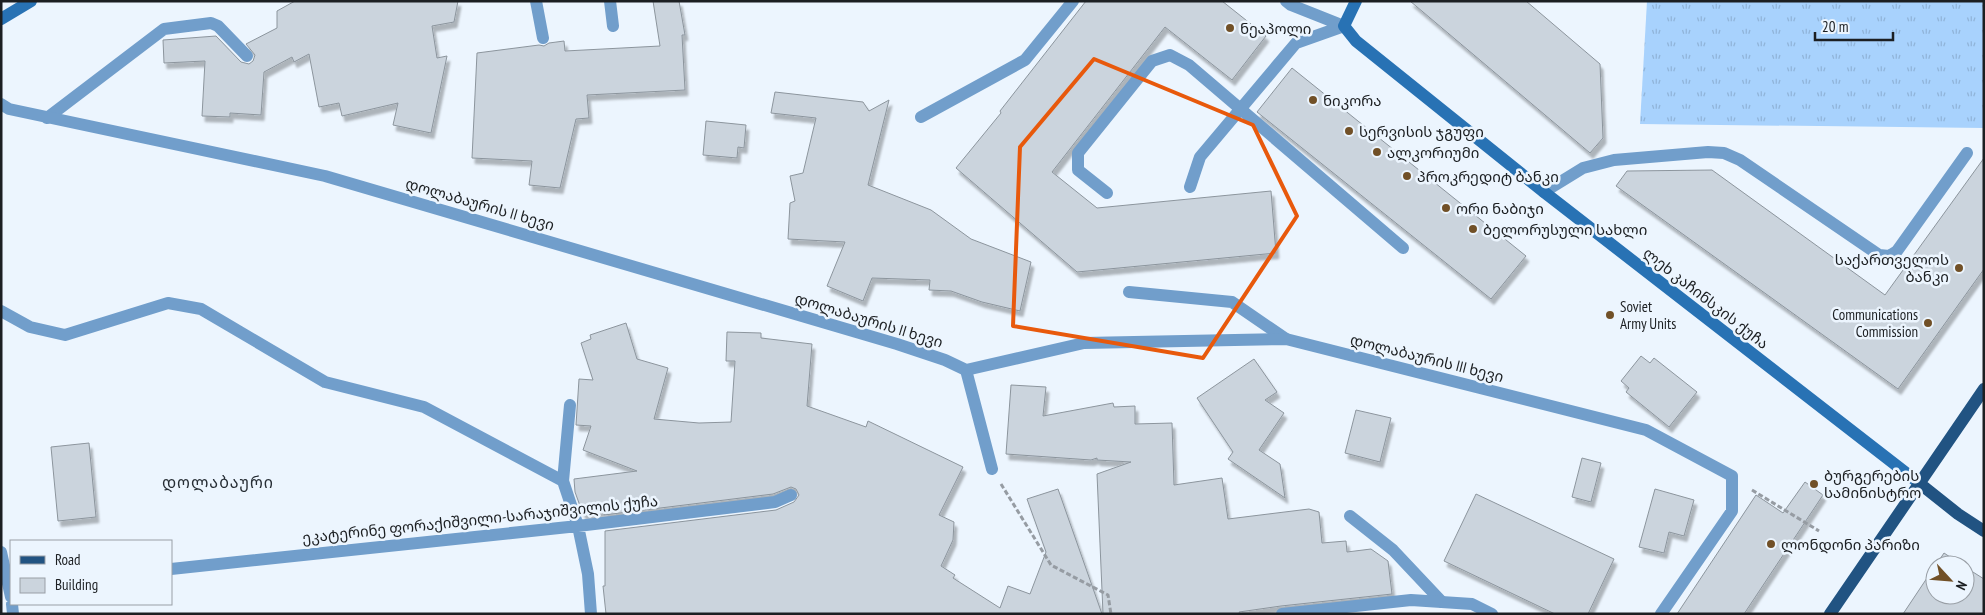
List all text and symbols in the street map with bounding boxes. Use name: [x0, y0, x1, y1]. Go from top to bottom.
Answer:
scale bar: [1815, 10, 1892, 42]
text: 20 m: [1822, 17, 1848, 36]
place label: ნეაპოლი: [1240, 19, 1311, 38]
marker: ნეაპოლი: [1224, 22, 1236, 34]
place label: ნიკორა: [1323, 91, 1382, 110]
marker: ნიკორა: [1307, 94, 1319, 106]
place label: სერვისის ჯგუფი: [1359, 122, 1484, 141]
marker: სერვისის ჯგუფი: [1343, 125, 1355, 137]
place label: ალკორიუმი: [1387, 143, 1479, 162]
marker: ალკორიუმი: [1371, 146, 1383, 158]
place label: პროკრედიტ ბანკი: [1417, 167, 1559, 186]
marker: პროკრედიტ ბანკი: [1401, 170, 1413, 182]
street label: დოლაბაურის II ხევი: [403, 174, 557, 234]
place label: ორი ნაბიჯი: [1456, 199, 1544, 218]
marker: ორი ნაბიჯი: [1440, 202, 1452, 214]
place label: ბელორუსული სახლი: [1483, 220, 1647, 239]
marker: ბელორუსული სახლი: [1467, 223, 1479, 235]
street label: ლეხ კაჩინსკის ქუჩა: [1640, 243, 1772, 353]
place label: საქართველოს ბანკი: [1835, 250, 1949, 286]
marker: საქართველოს ბანკი: [1953, 262, 1965, 274]
street label: დოლაბაურის II ხევი: [793, 288, 945, 352]
place label: Soviet Army Units: [1620, 297, 1676, 333]
place label: Communications Commission: [1832, 305, 1918, 341]
marker: Soviet Army Units: [1604, 309, 1616, 321]
marker: Communications Commission: [1922, 317, 1934, 329]
street label: დოლაბაურის III ხევი: [1348, 330, 1506, 386]
place label: ბურგერების სამინისტრო: [1824, 466, 1921, 502]
district label: დოლაბაური: [162, 472, 274, 493]
marker: ბურგერების სამინისტრო: [1808, 478, 1820, 490]
street label: ეკატერინე ფორაქიშვილი-სარაჯიშვილის ქუჩა: [301, 491, 659, 547]
place label: ლონდონი პარიზი: [1781, 535, 1920, 554]
marker: ლონდონი პარიზი: [1765, 538, 1777, 550]
legend: [10, 540, 172, 605]
text: Road: [55, 550, 81, 569]
north arrow: [1925, 555, 1975, 605]
text: Building: [55, 575, 98, 594]
text: N: [1952, 578, 1971, 593]

